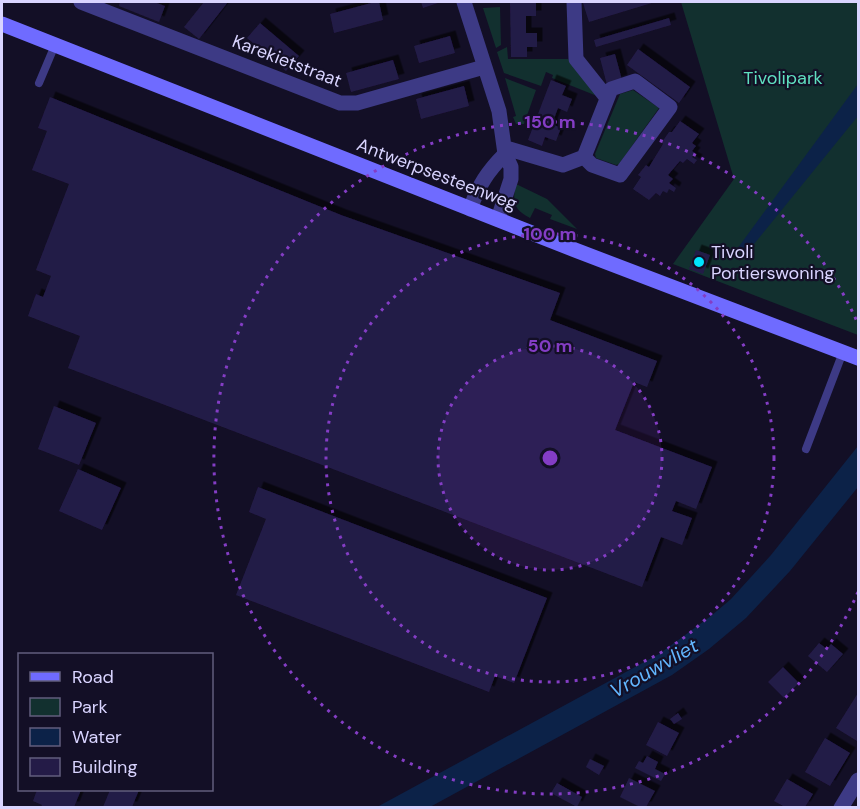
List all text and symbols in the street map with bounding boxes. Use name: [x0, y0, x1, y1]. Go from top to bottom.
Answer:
street label: Karekietstraat: [229, 29, 345, 93]
park label: Tivolipark: [743, 66, 823, 90]
text: 150 m: [524, 110, 576, 134]
street label: Antwerpsesteenweg: [353, 132, 521, 216]
text: 100 m: [523, 222, 577, 246]
place label: Tivoli Portierswoning: [711, 240, 834, 285]
marker: Tivoli Portierswoning: [692, 255, 706, 269]
text: 50 m: [527, 334, 573, 358]
centre of rings: [540, 448, 560, 468]
water label: Vrouwvliet: [605, 632, 703, 704]
legend: [18, 653, 213, 791]
text: Road: [72, 665, 114, 689]
text: Park: [72, 695, 108, 719]
text: Water: [72, 725, 122, 749]
text: Building: [72, 755, 137, 779]

